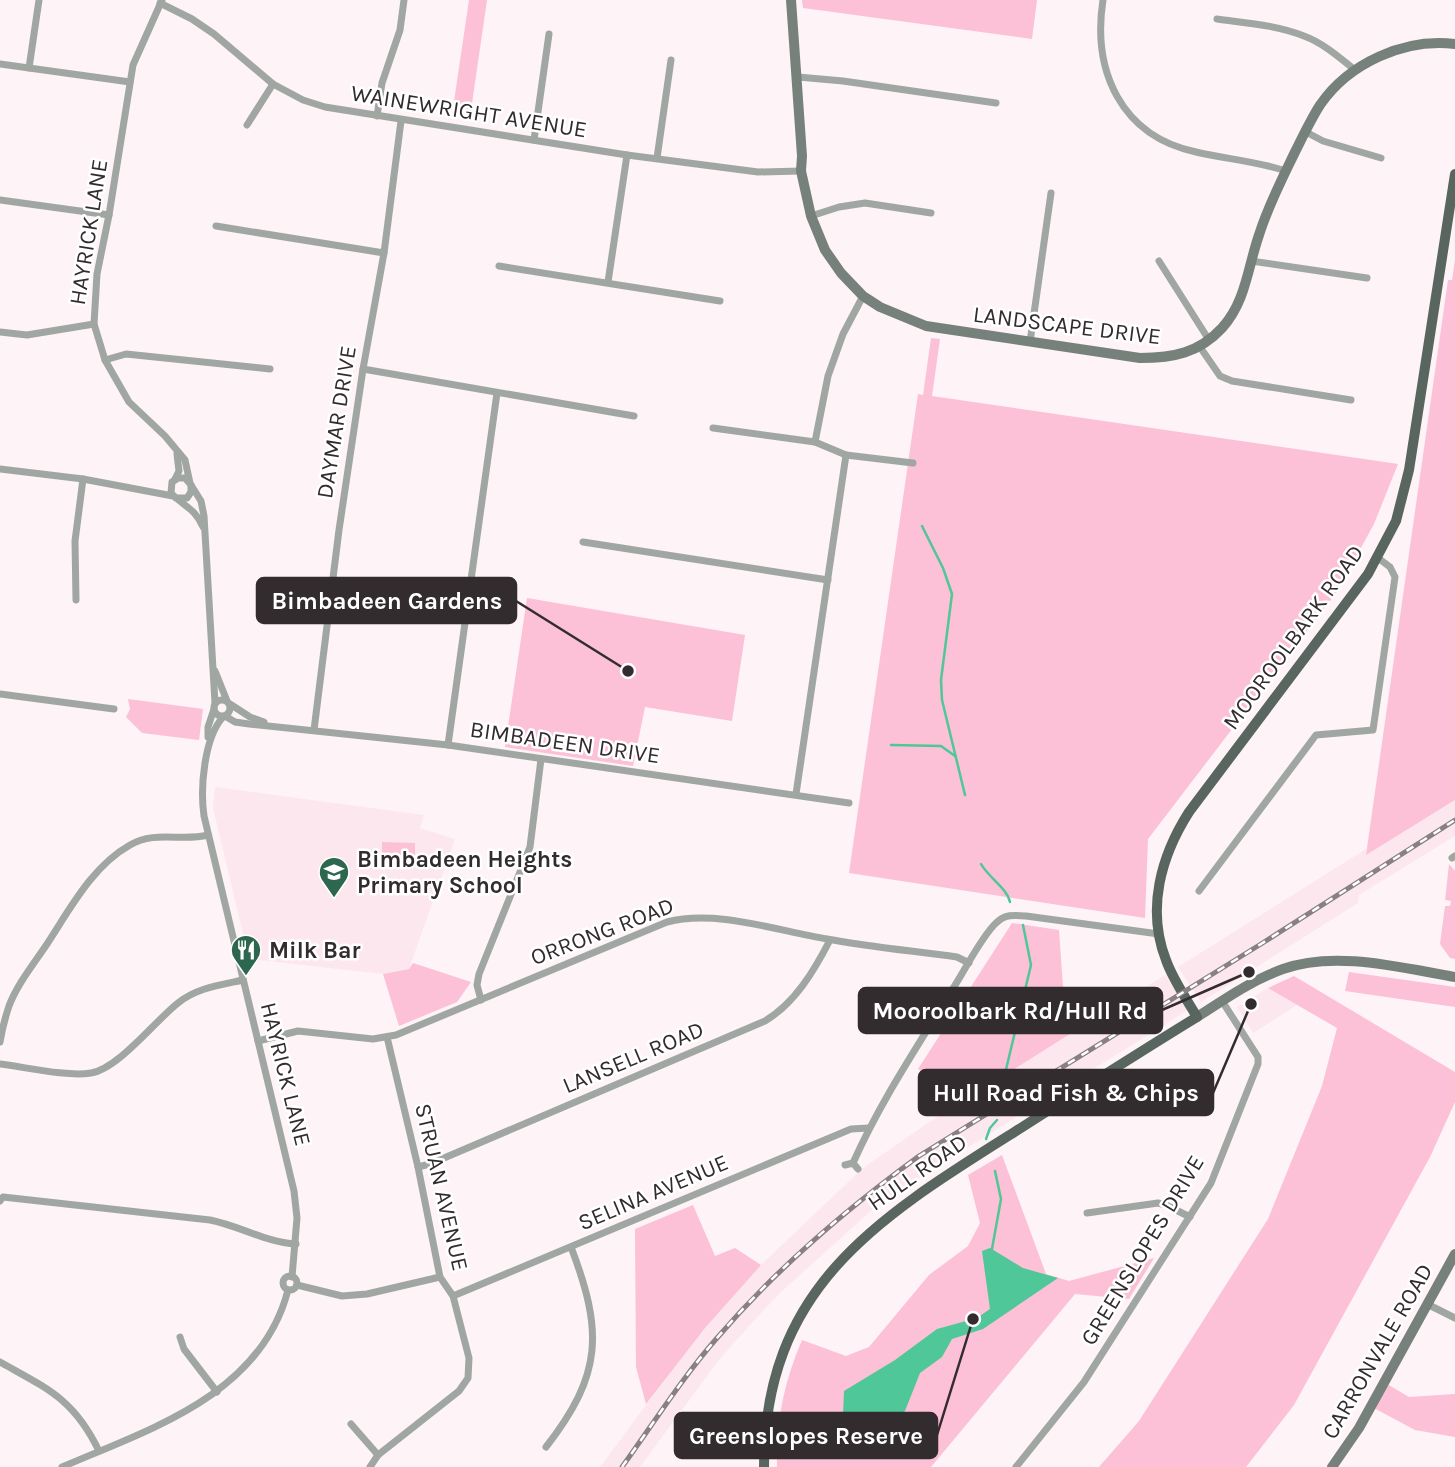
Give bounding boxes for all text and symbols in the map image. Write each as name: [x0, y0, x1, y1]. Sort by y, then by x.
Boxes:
street label: WAINEWRIGHT AVENUE: [349, 80, 589, 143]
street label: HAYRICK LANE: [64, 157, 113, 307]
street label: LANDSCAPE DRIVE: [972, 301, 1162, 350]
street label: DAYMAR DRIVE: [311, 344, 362, 500]
street label: MOOROOLBARK ROAD: [1217, 540, 1370, 735]
callout: Bimbadeen Gardens: [257, 578, 516, 623]
text: Bimbadeen Gardens: [272, 587, 502, 615]
street label: BIMBADEEN DRIVE: [468, 716, 662, 769]
place label: Bimbadeen Heights Primary School: [357, 846, 572, 899]
school or university icon: Bimbadeen Heights Primary School: [317, 855, 351, 899]
street label: ORRONG ROAD: [527, 892, 678, 971]
restaurant icon: Milk Bar: [229, 933, 263, 977]
place label: Milk Bar: [269, 937, 360, 964]
callout: Mooroolbark Rd/Hull Rd: [859, 988, 1162, 1033]
text: Mooroolbark Rd/Hull Rd: [873, 997, 1147, 1025]
street label: HAYRICK LANE: [255, 999, 316, 1149]
street label: LANSELL ROAD: [559, 1016, 708, 1099]
callout: Hull Road Fish & Chips: [919, 1070, 1213, 1115]
text: Hull Road Fish & Chips: [933, 1079, 1199, 1107]
street label: STRUAN AVENUE: [409, 1101, 474, 1273]
street label: HULL ROAD: [863, 1128, 972, 1216]
street label: SELINA AVENUE: [574, 1149, 732, 1236]
street label: GREENSLOPES DRIVE: [1075, 1150, 1210, 1350]
street label: CARRONVALE ROAD: [1316, 1259, 1439, 1444]
callout: Greenslopes Reserve: [675, 1413, 937, 1458]
text: Greenslopes Reserve: [689, 1422, 923, 1450]

